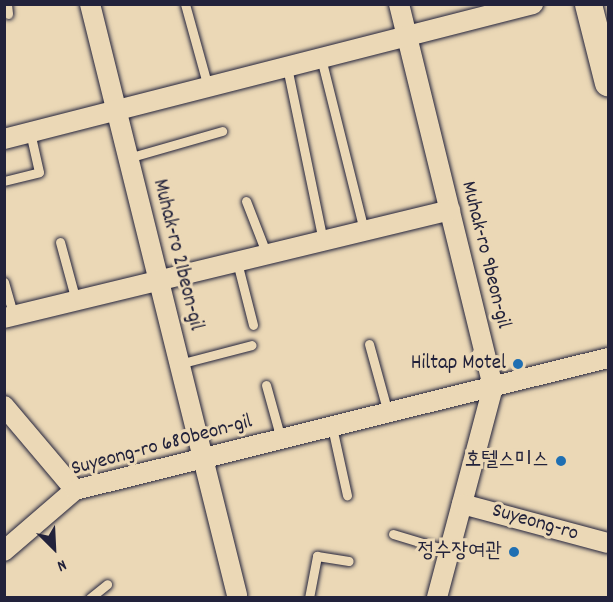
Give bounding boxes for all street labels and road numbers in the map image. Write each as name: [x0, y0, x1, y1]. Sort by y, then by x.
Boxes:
street label: Muhak-ro 21beon-gil: [146, 177, 208, 333]
street label: Muhak-ro 9beon-gil: [455, 179, 515, 331]
street label: Suyeong-ro 680beon-gil: [69, 410, 255, 482]
street label: Suyeong-ro: [489, 499, 581, 547]

